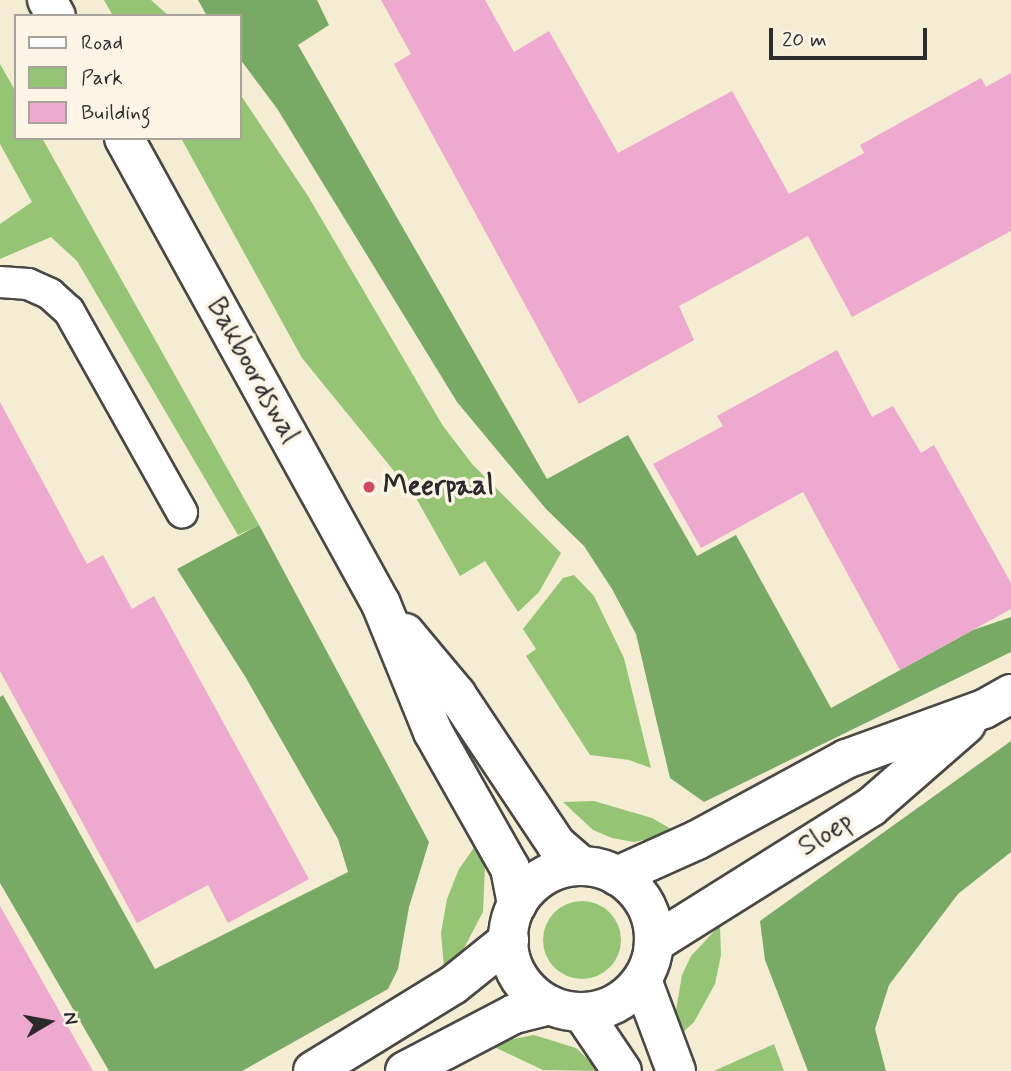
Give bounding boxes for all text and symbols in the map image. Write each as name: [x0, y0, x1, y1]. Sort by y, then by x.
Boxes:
legend: [14, 14, 242, 140]
scale bar: [773, 14, 930, 58]
text: 20 m: [782, 26, 827, 54]
text: Road: [81, 29, 123, 57]
text: Park: [81, 64, 123, 92]
text: Building: [81, 99, 151, 127]
street label: Bakboordswal: [198, 292, 306, 450]
place label: Meerpaal: [383, 470, 494, 504]
marker: Meerpaal: [361, 479, 377, 495]
street label: Sloep: [793, 805, 859, 865]
north arrow: [14, 987, 84, 1057]
text: N: [57, 1010, 84, 1027]

